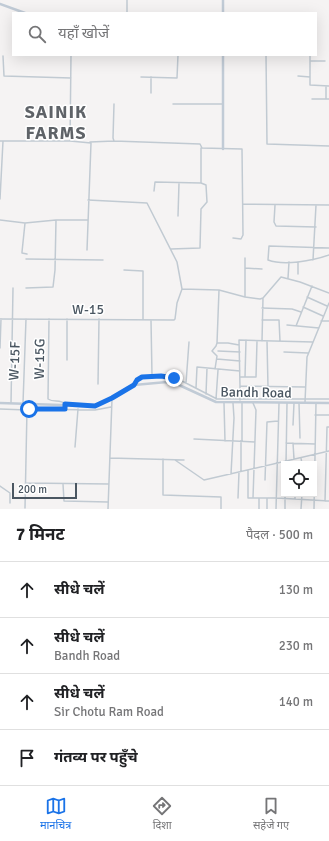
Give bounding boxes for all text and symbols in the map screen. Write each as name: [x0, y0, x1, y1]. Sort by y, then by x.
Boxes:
search box: [12, 12, 317, 56]
icon: search: [26, 23, 48, 45]
text: यहाँ खोजें: [58, 24, 109, 42]
district label: SAINIK FARMS: [25, 101, 87, 144]
street label: W-15: [72, 301, 104, 318]
street label: W-15G: [31, 338, 48, 380]
street label: W-15F: [5, 341, 24, 381]
route end: [165, 369, 183, 387]
street label: Bandh Road: [220, 383, 292, 402]
route start: [20, 400, 38, 418]
map controls: [281, 461, 317, 497]
button: locate: [281, 461, 317, 497]
scale bar: [12, 481, 77, 500]
text: 200 m: [18, 483, 47, 496]
text: 7 मिनट: [16, 524, 65, 545]
text: पैदल · 500 m: [246, 527, 313, 543]
icon: ahead: [16, 579, 38, 601]
text: सीधे चलें: [54, 580, 105, 598]
text: 130 m: [279, 582, 313, 598]
text: सीधे चलें: [54, 628, 105, 646]
icon: ahead: [16, 635, 38, 657]
text: 230 m: [279, 638, 313, 654]
text: Bandh Road: [54, 648, 120, 664]
text: सीधे चलें: [54, 684, 105, 702]
icon: ahead: [16, 691, 38, 713]
text: 140 m: [279, 694, 313, 710]
text: Sir Chotu Ram Road: [54, 704, 164, 720]
icon: arrive: [16, 747, 38, 769]
text: गंतव्य पर पहुँचे: [54, 748, 138, 766]
tab: मानचित्र: [40, 795, 71, 833]
tab: दिशा: [151, 795, 173, 833]
tab: सहेजे गए: [253, 795, 289, 833]

